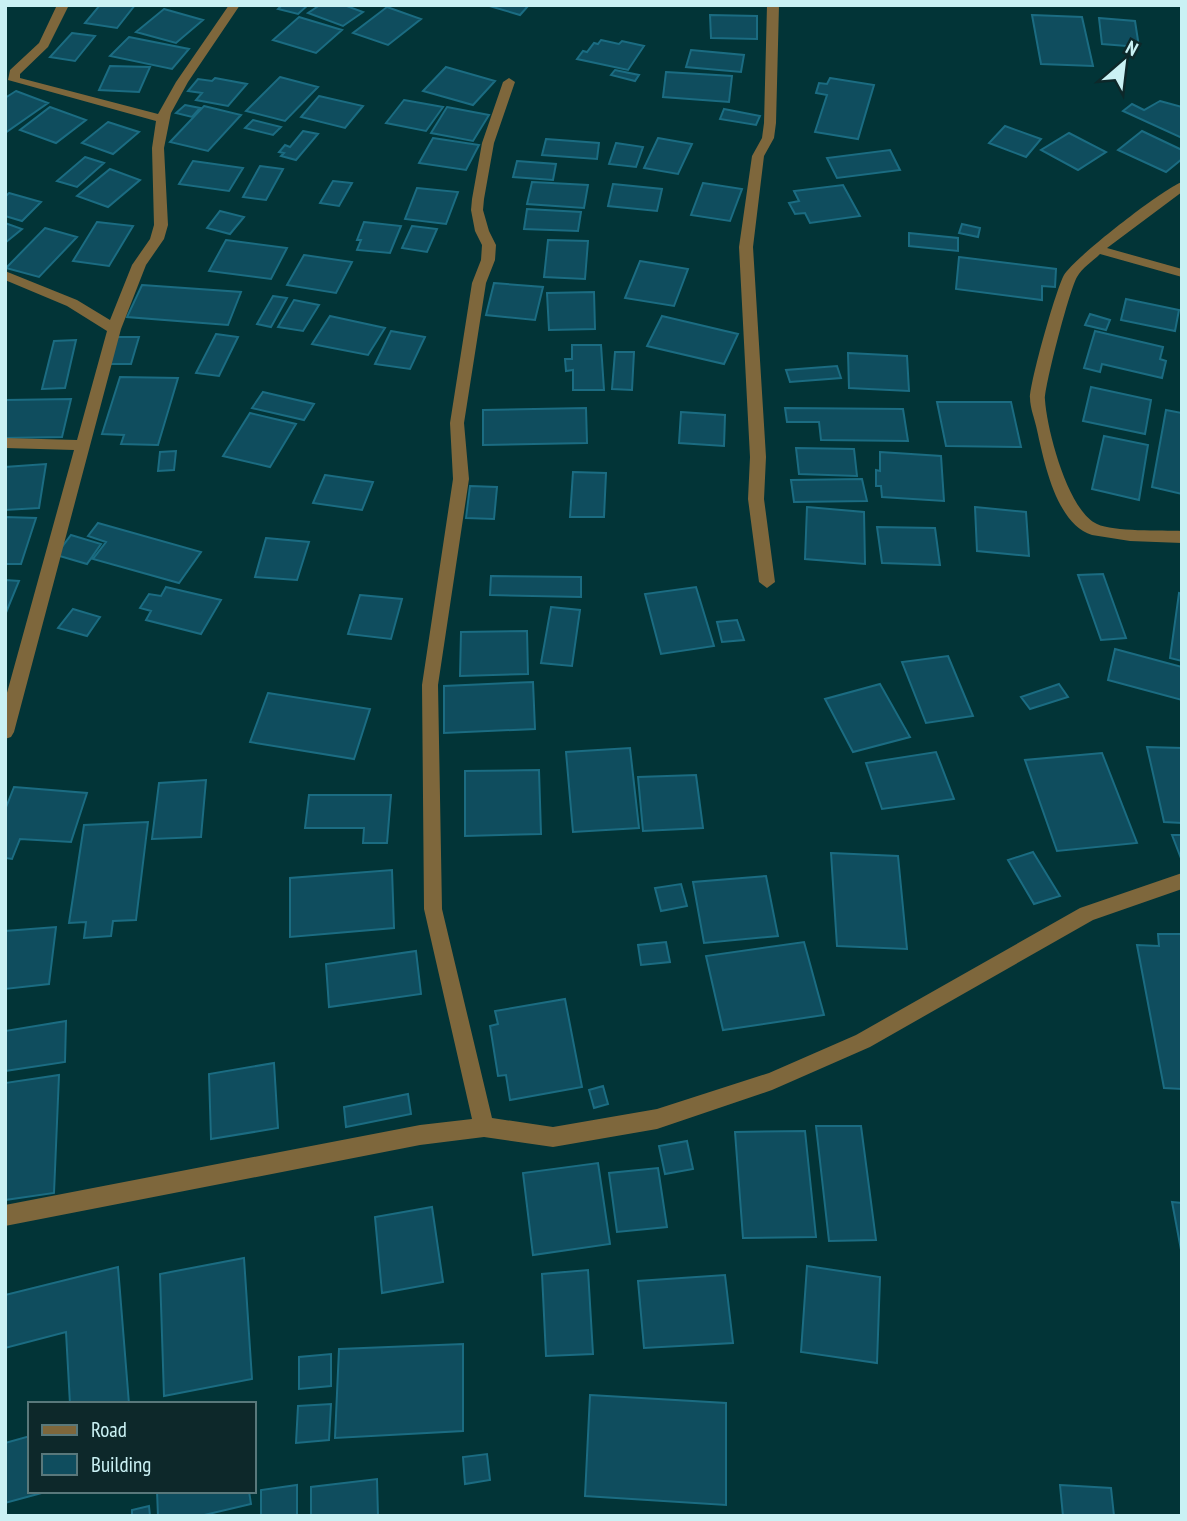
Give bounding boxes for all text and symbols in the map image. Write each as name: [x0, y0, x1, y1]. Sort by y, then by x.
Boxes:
north arrow: [1089, 28, 1159, 98]
text: N: [1122, 35, 1142, 61]
legend: [28, 1402, 256, 1493]
text: Road: [91, 1416, 127, 1443]
text: Building: [91, 1451, 151, 1478]

